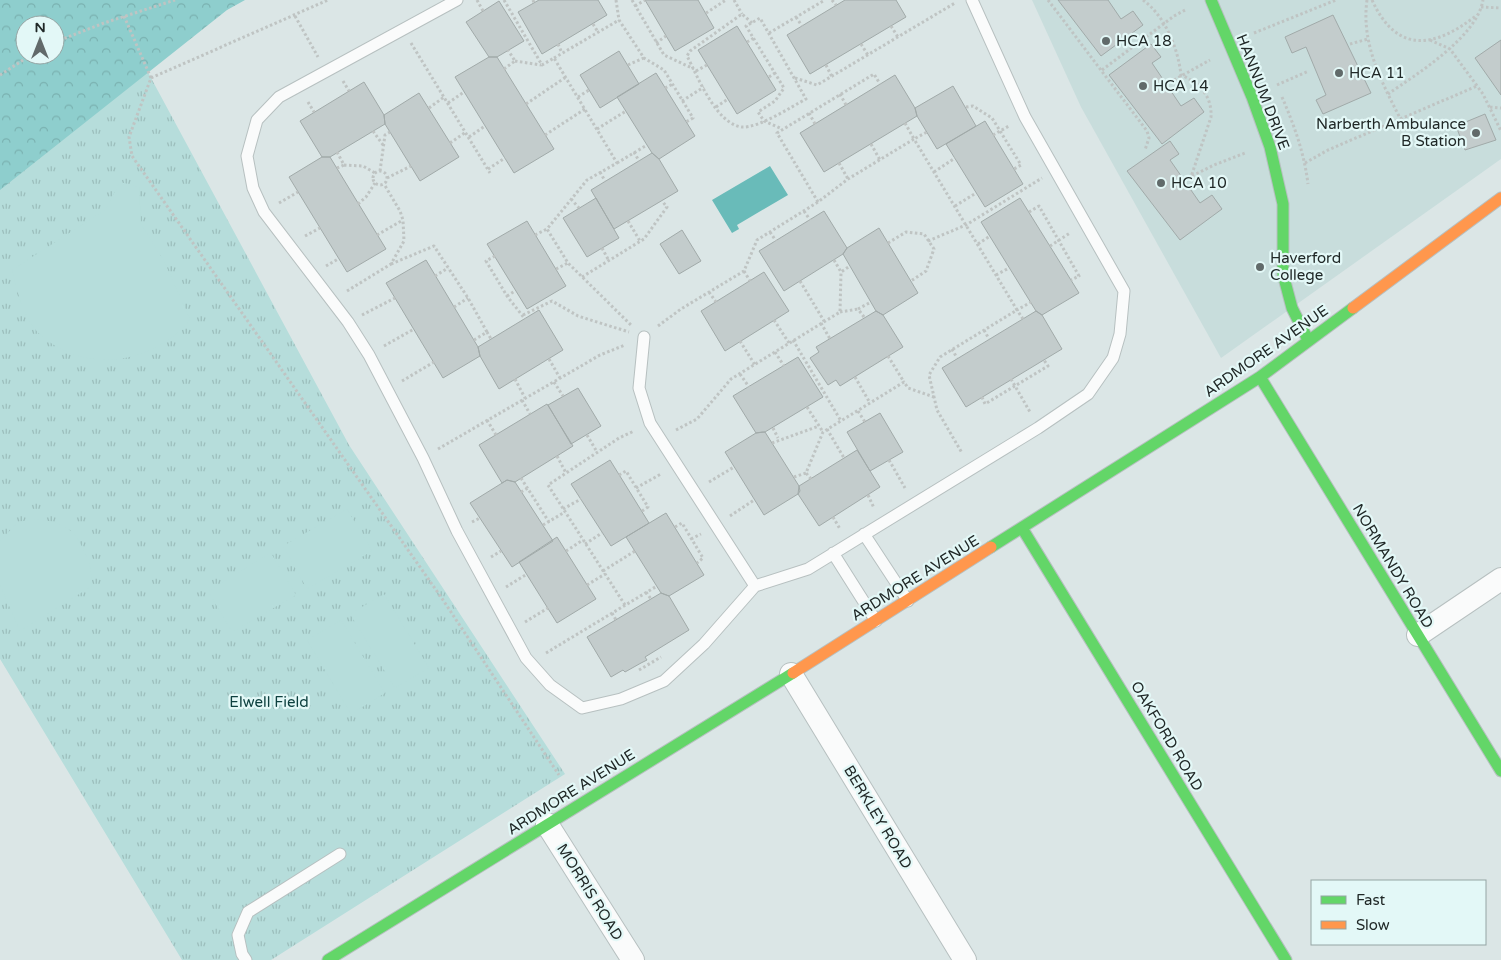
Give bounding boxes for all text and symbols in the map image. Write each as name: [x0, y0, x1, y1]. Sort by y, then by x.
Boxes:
north arrow: [15, 15, 65, 65]
text: N: [34, 19, 46, 36]
place label: HCA 18: [1116, 32, 1172, 50]
street label: HANNUM DRIVE: [1233, 32, 1293, 152]
marker: HCA 18: [1100, 35, 1112, 47]
place label: HCA 11: [1349, 64, 1405, 82]
marker: HCA 11: [1333, 67, 1345, 79]
place label: HCA 14: [1153, 77, 1209, 95]
marker: HCA 14: [1137, 80, 1149, 92]
place label: Narberth Ambulance B Station: [1316, 115, 1466, 150]
marker: Narberth Ambulance B Station: [1470, 127, 1482, 139]
place label: HCA 10: [1171, 174, 1227, 192]
marker: HCA 10: [1155, 177, 1167, 189]
place label: Haverford College: [1270, 249, 1341, 284]
marker: Haverford College: [1254, 261, 1266, 273]
street label: ARDMORE AVENUE: [1200, 301, 1332, 401]
street label: NORMANDY ROAD: [1349, 501, 1437, 631]
street label: ARDMORE AVENUE: [848, 531, 982, 625]
street label: OAKFORD ROAD: [1127, 678, 1207, 794]
park label: Elwell Field: [229, 693, 309, 711]
street label: ARDMORE AVENUE: [504, 745, 638, 839]
street label: BERKLEY ROAD: [840, 762, 916, 872]
street label: MORRIS ROAD: [553, 840, 627, 944]
legend: [1311, 880, 1486, 945]
text: Fast: [1356, 891, 1386, 909]
text: Slow: [1356, 916, 1390, 934]

